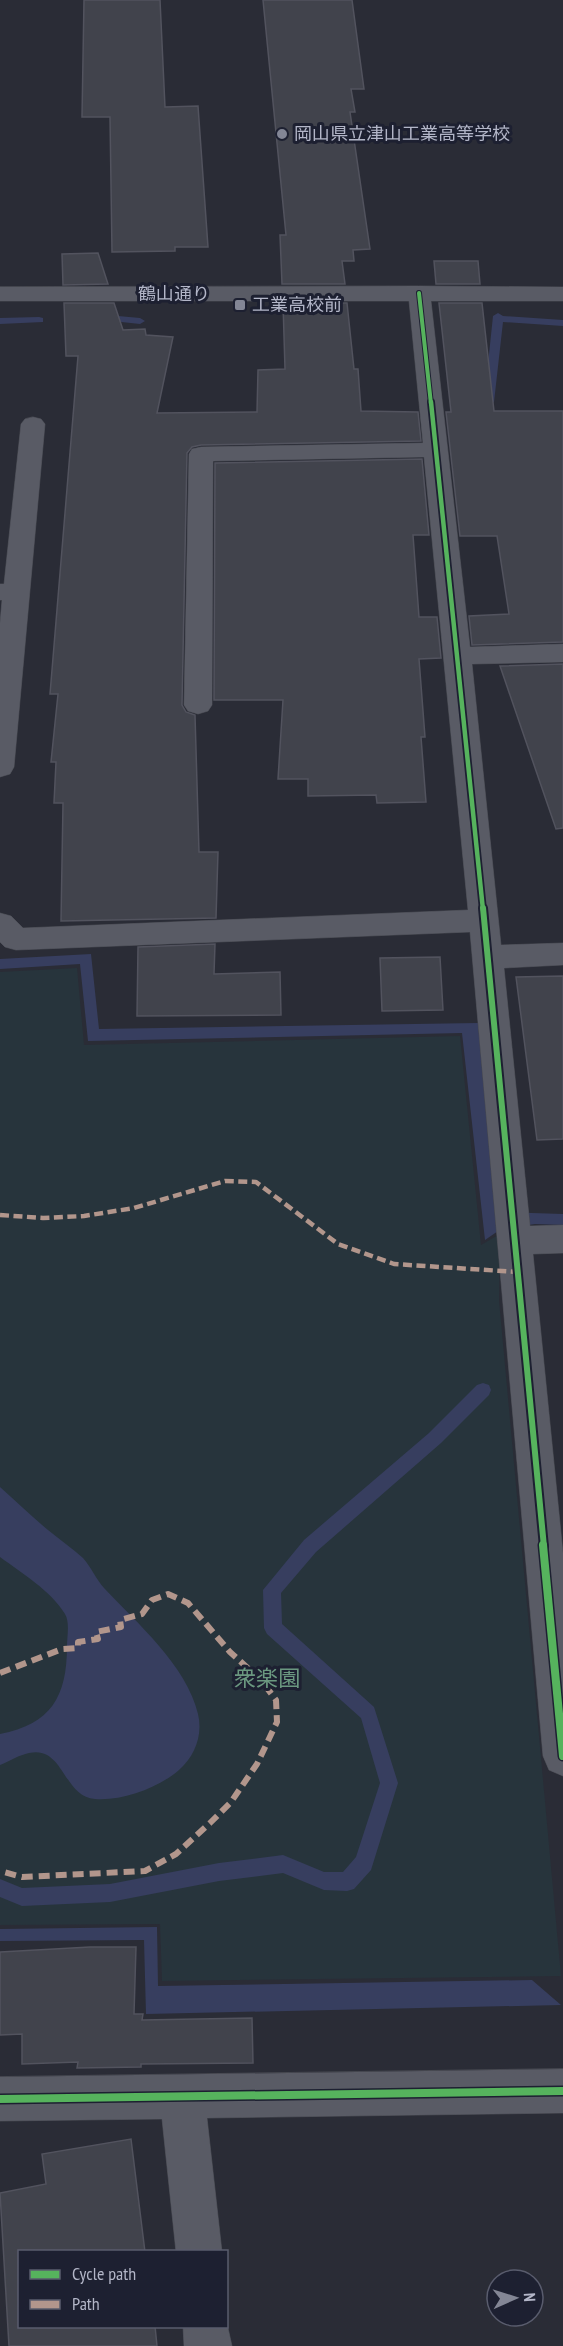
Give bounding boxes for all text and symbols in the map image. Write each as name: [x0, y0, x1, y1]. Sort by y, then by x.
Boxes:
place label: 岡山県立津山工業高等学校: [294, 122, 510, 145]
marker: 岡山県立津山工業高等学校: [275, 127, 289, 141]
street label: 鶴山通り: [138, 282, 210, 305]
place label: 工業高校前: [252, 293, 342, 316]
marker: 工業高校前: [233, 298, 247, 312]
park label: 衆楽園: [234, 1664, 300, 1692]
legend: [18, 2250, 228, 2328]
text: Cycle path: [72, 2262, 136, 2285]
north arrow: [485, 2268, 545, 2328]
text: Path: [72, 2292, 100, 2315]
text: N: [520, 2292, 540, 2302]

